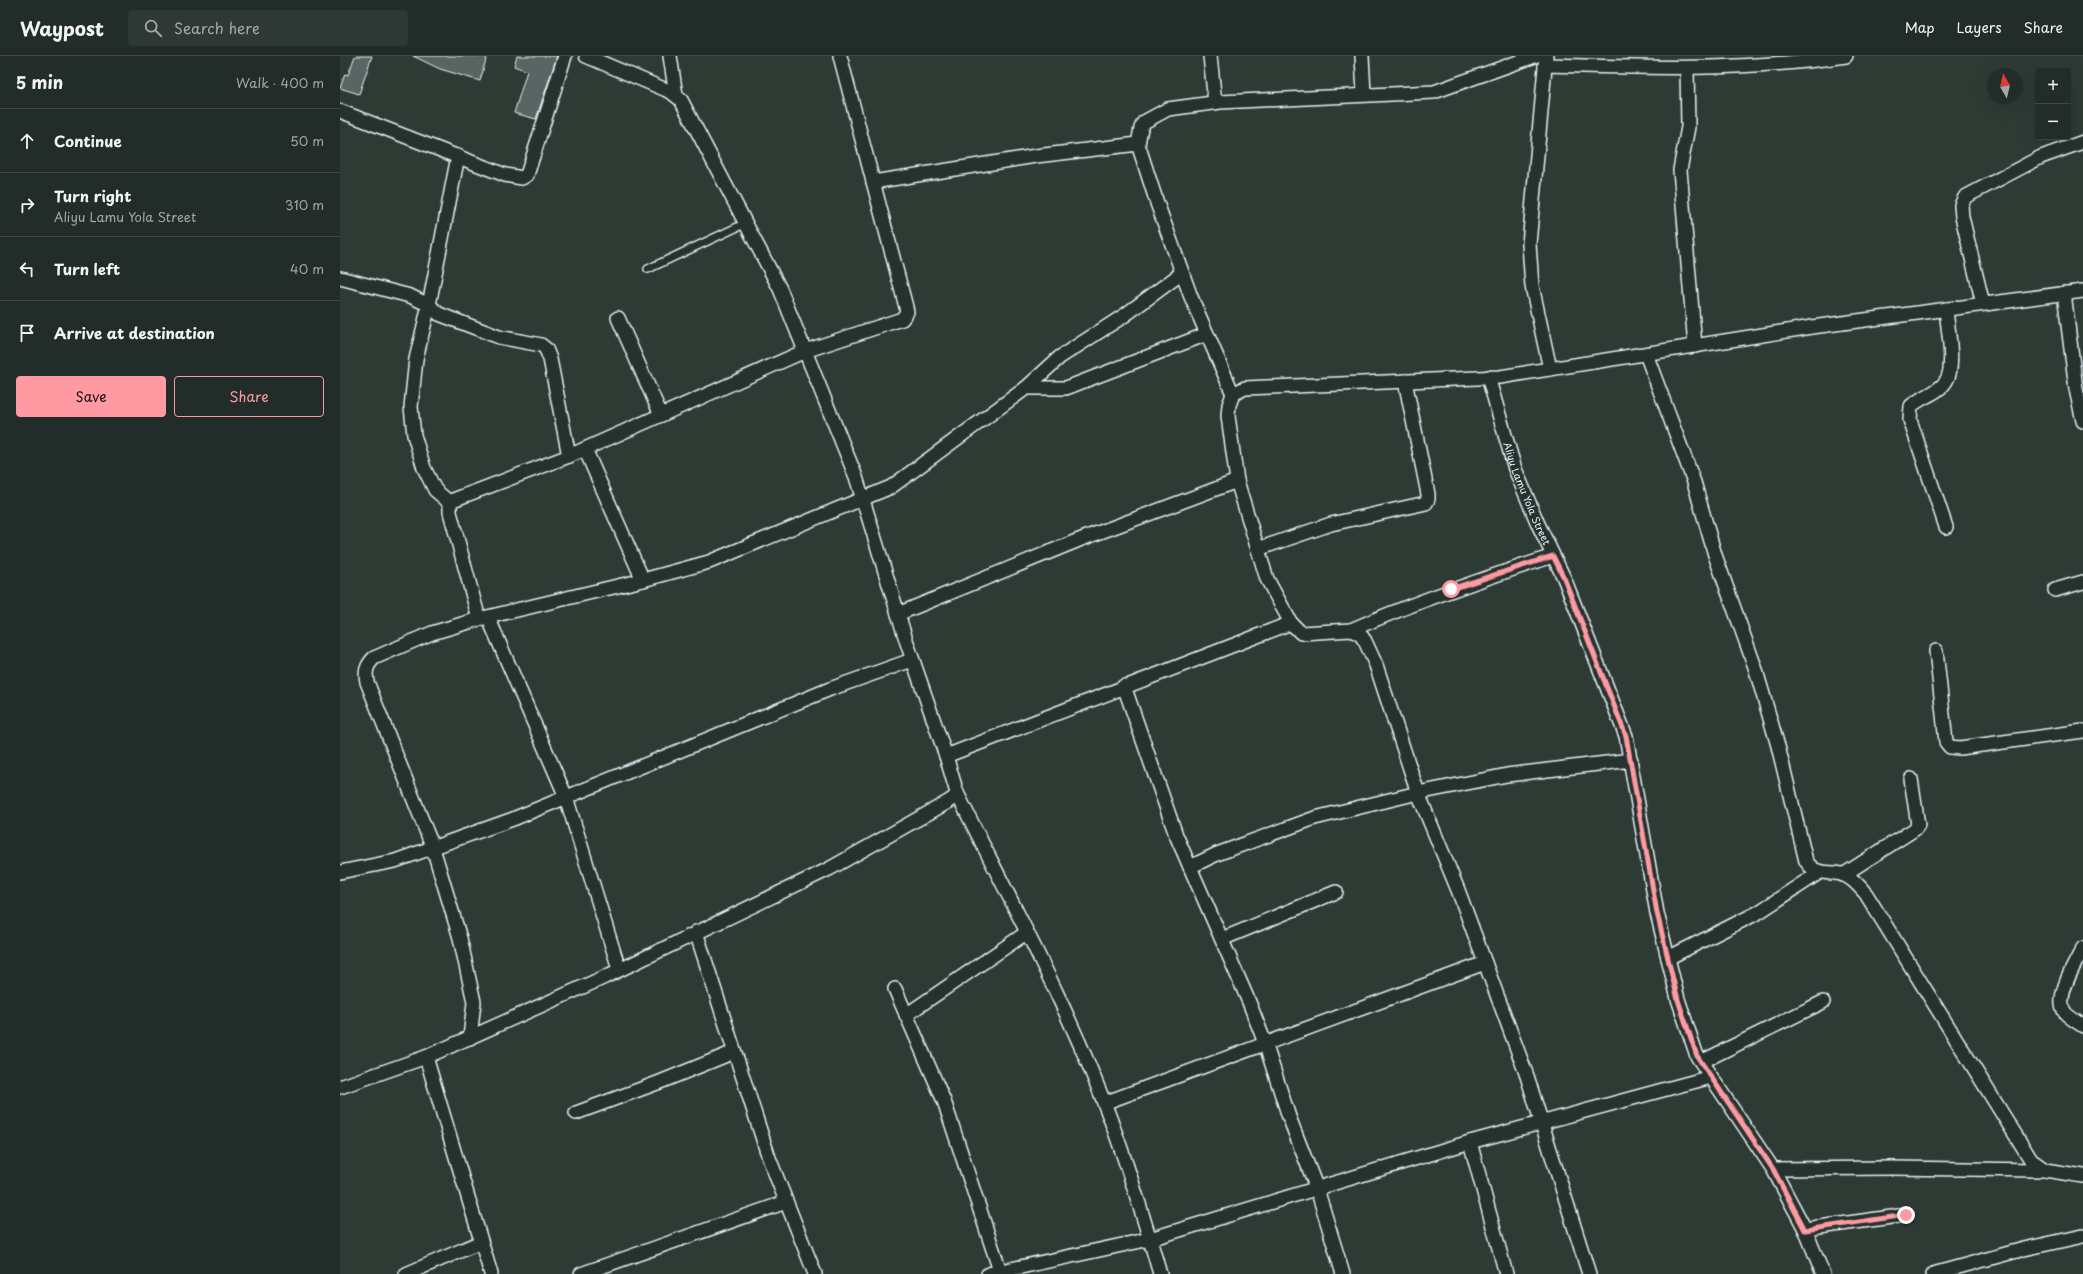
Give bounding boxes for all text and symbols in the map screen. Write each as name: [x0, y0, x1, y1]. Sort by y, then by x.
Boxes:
search box: [128, 10, 408, 46]
text: Waypost: [20, 14, 104, 42]
text: Search here: [174, 16, 260, 39]
icon: search: [142, 17, 164, 39]
text: Map: [1905, 17, 1935, 38]
text: Layers: [1957, 17, 2002, 38]
text: Share: [2024, 17, 2063, 38]
north arrow: [1987, 68, 2023, 104]
map controls: [2035, 68, 2071, 140]
button: +: [2035, 68, 2071, 104]
text: 5 min: [16, 69, 63, 95]
text: Walk · 400 m: [236, 73, 324, 92]
button: −: [2035, 104, 2071, 140]
text: Continue: [54, 129, 122, 152]
icon: ahead: [16, 130, 38, 152]
text: 50 m: [290, 131, 324, 150]
text: Turn right: [54, 184, 131, 207]
icon: right: [16, 194, 38, 216]
text: 310 m: [285, 195, 324, 214]
text: Aliyu Lamu Yola Street: [54, 207, 196, 226]
text: Turn left: [54, 257, 120, 280]
icon: left: [16, 258, 38, 280]
text: 40 m: [290, 259, 324, 278]
text: Arrive at destination: [54, 321, 215, 344]
icon: arrive: [16, 322, 38, 344]
button: Save: [16, 376, 166, 417]
button: Share: [174, 376, 324, 417]
street label: Aliyu Lamu Yola Street: [1500, 440, 1555, 547]
route start: [1442, 580, 1460, 598]
route end: [1897, 1206, 1915, 1224]

